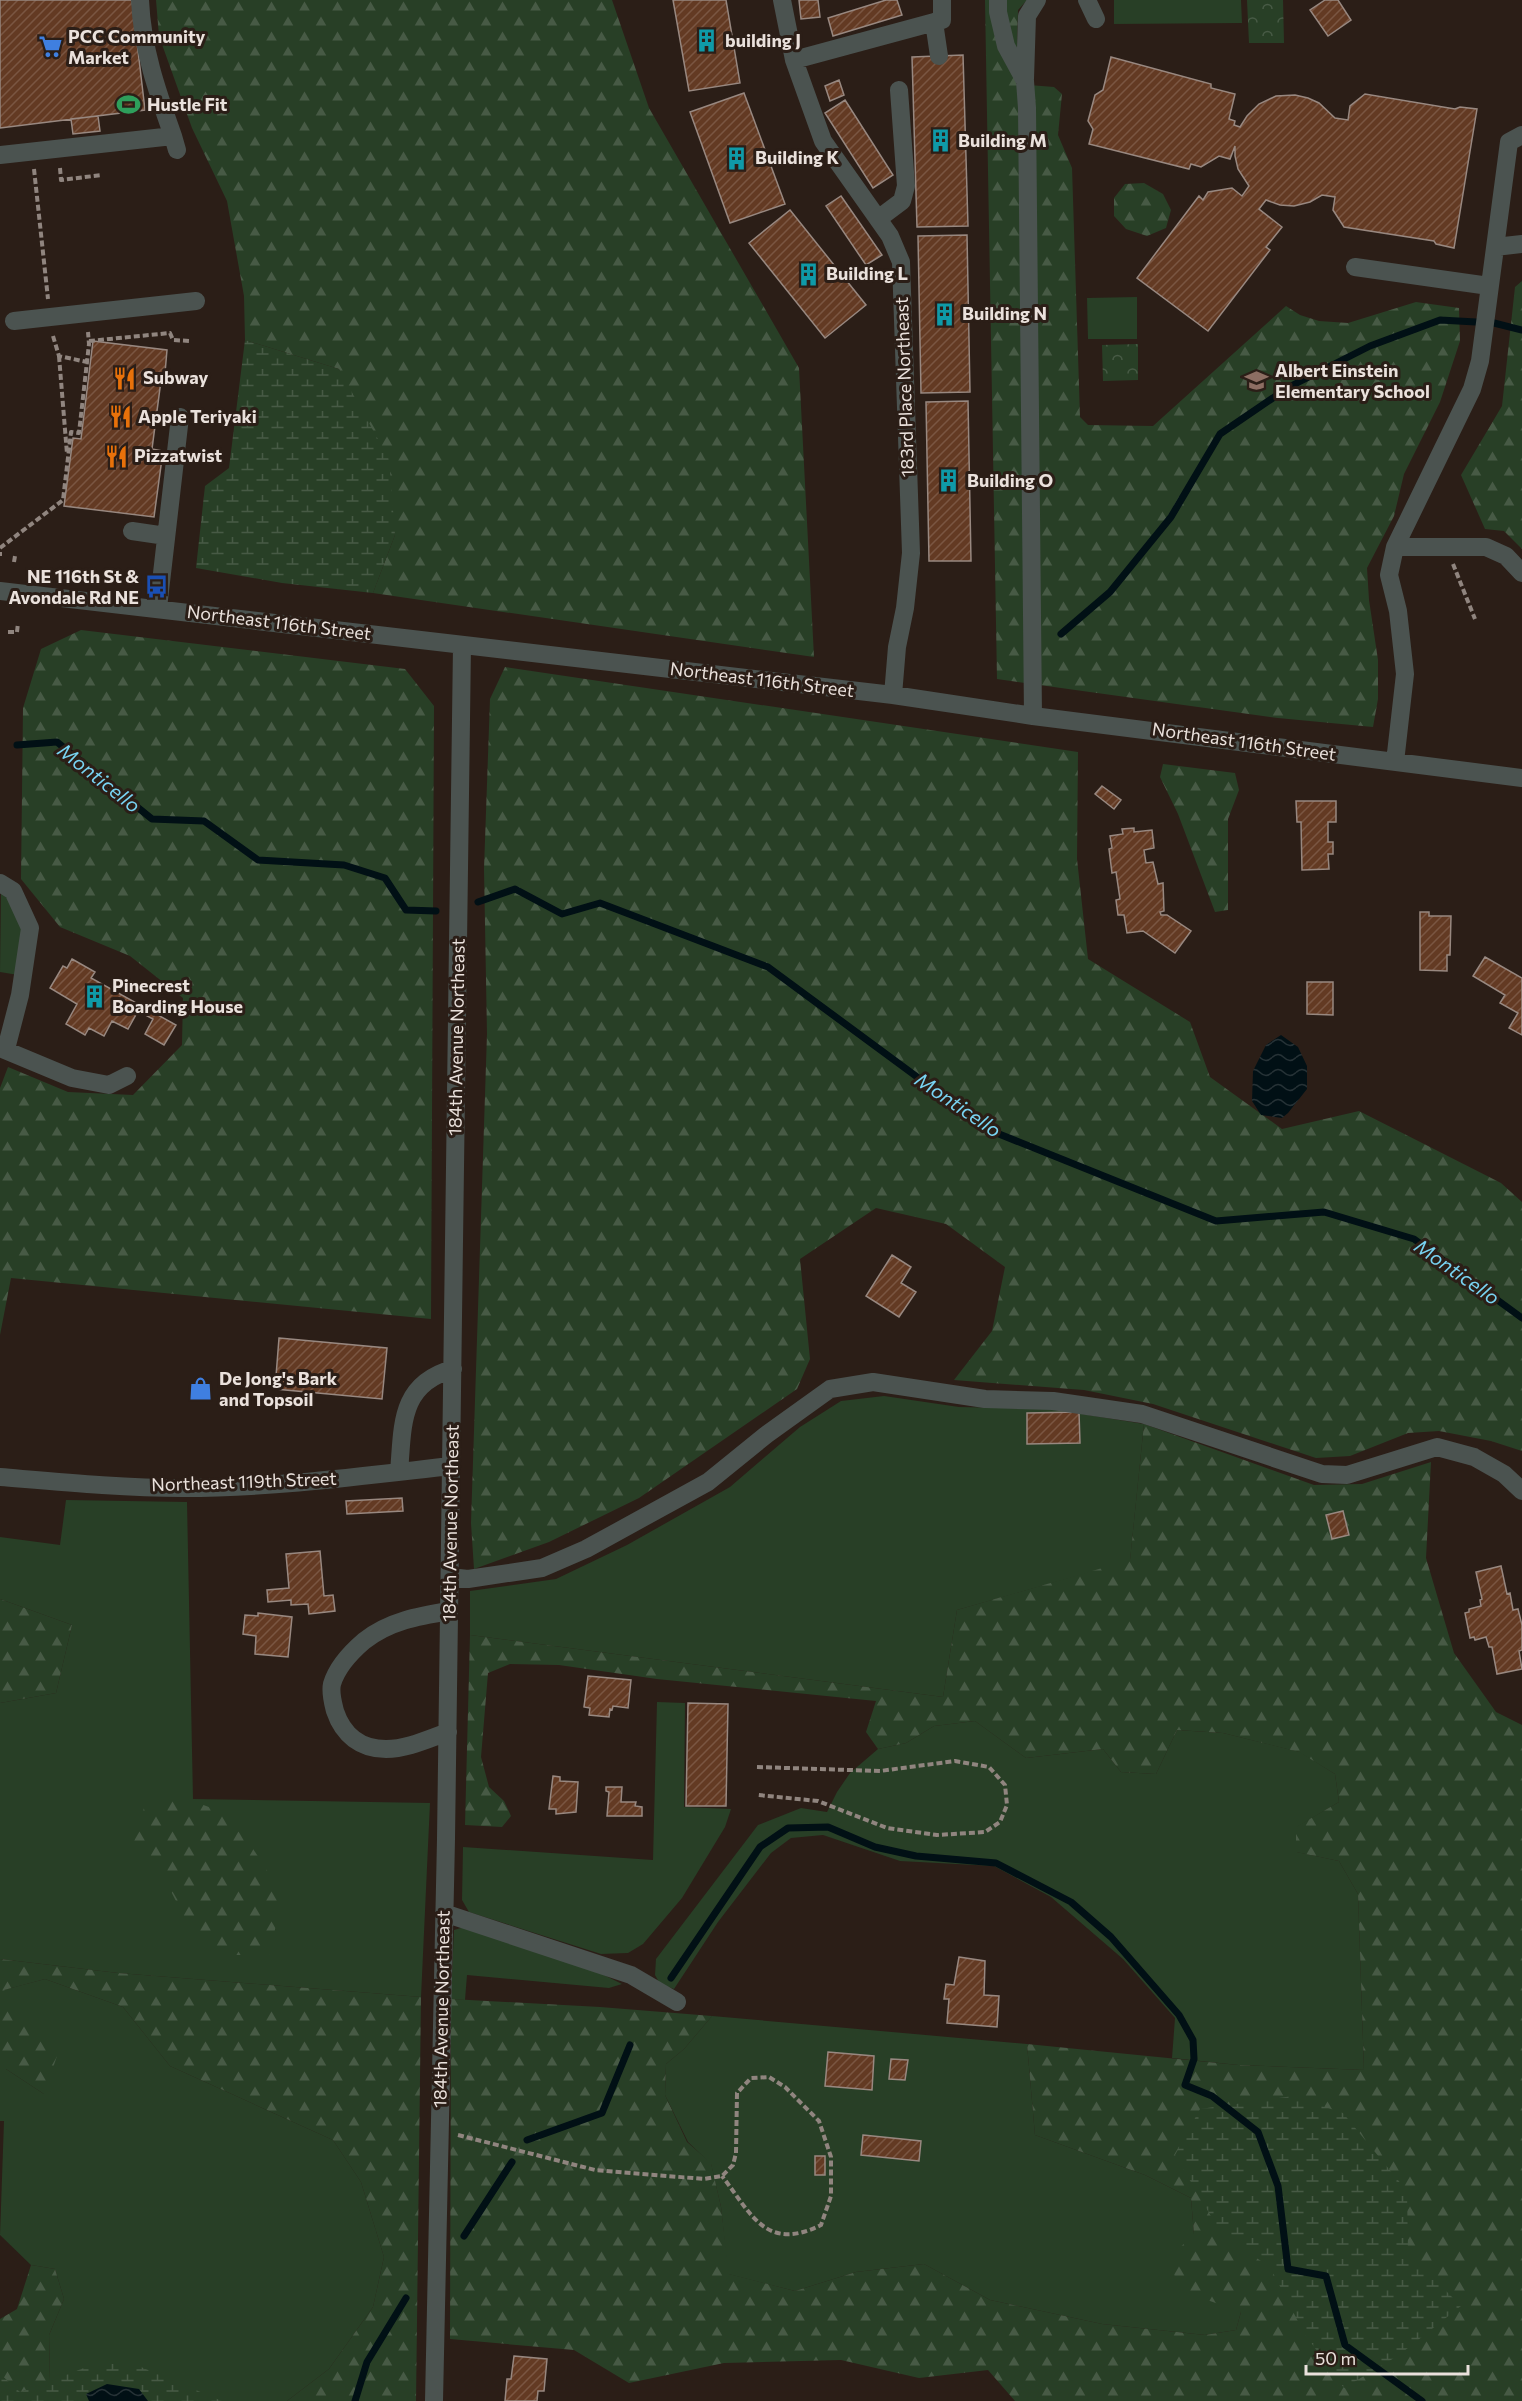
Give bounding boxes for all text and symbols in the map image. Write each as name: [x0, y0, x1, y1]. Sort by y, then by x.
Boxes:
place label: PCC Community Market: [68, 25, 205, 68]
building icon: building J: [694, 28, 720, 54]
place label: building J: [725, 29, 801, 51]
supermarket icon: PCC Community Market: [37, 34, 63, 60]
sports icon: Hustle Fit: [116, 92, 142, 118]
place label: Hustle Fit: [147, 93, 228, 115]
building icon: Building M: [927, 128, 953, 154]
place label: Building M: [958, 129, 1047, 151]
building icon: Building K: [724, 145, 750, 171]
place label: Building K: [755, 146, 839, 168]
building icon: Building L: [795, 261, 821, 287]
place label: Building L: [826, 262, 908, 284]
street label: 183rd Place Northeast: [890, 297, 918, 478]
building icon: Building N: [931, 301, 957, 327]
place label: Building N: [962, 302, 1047, 324]
place label: Albert Einstein Elementary School: [1275, 359, 1430, 402]
restaurant icon: Subway: [112, 365, 138, 391]
place label: Subway: [143, 366, 208, 388]
school or university icon: Albert Einstein Elementary School: [1244, 368, 1270, 394]
restaurant icon: Apple Teriyaki: [107, 404, 133, 430]
place label: Apple Teriyaki: [138, 405, 257, 427]
restaurant icon: Pizzatwist: [103, 443, 129, 469]
place label: Pizzatwist: [134, 444, 223, 466]
building icon: Building O: [936, 468, 962, 494]
place label: Building O: [967, 469, 1053, 491]
place label: NE 116th St & Avondale Rd NE: [9, 565, 139, 608]
bus stop icon: NE 116th St & Avondale Rd NE: [144, 574, 170, 600]
street label: Northeast 116th Street: [186, 600, 372, 644]
street label: Northeast 116th Street: [669, 657, 855, 701]
street label: Northeast 116th Street: [1151, 717, 1337, 765]
water label: Monticello: [53, 737, 146, 817]
street label: 184th Avenue Northeast: [443, 938, 469, 1136]
place label: Pinecrest Boarding House: [112, 974, 243, 1017]
building icon: Pinecrest Boarding House: [81, 983, 107, 1009]
water label: Monticello: [911, 1067, 1006, 1142]
water label: Monticello: [1410, 1233, 1505, 1309]
place label: De Jong's Bark and Topsoil: [219, 1367, 338, 1410]
shop icon: De Jong's Bark and Topsoil: [188, 1376, 214, 1402]
street label: 184th Avenue Northeast: [437, 1424, 463, 1622]
street label: Northeast 119th Street: [151, 1467, 337, 1495]
street label: 184th Avenue Northeast: [428, 1910, 454, 2108]
scale bar: [1306, 2338, 1468, 2376]
text: 50 m: [1315, 2347, 1356, 2369]

